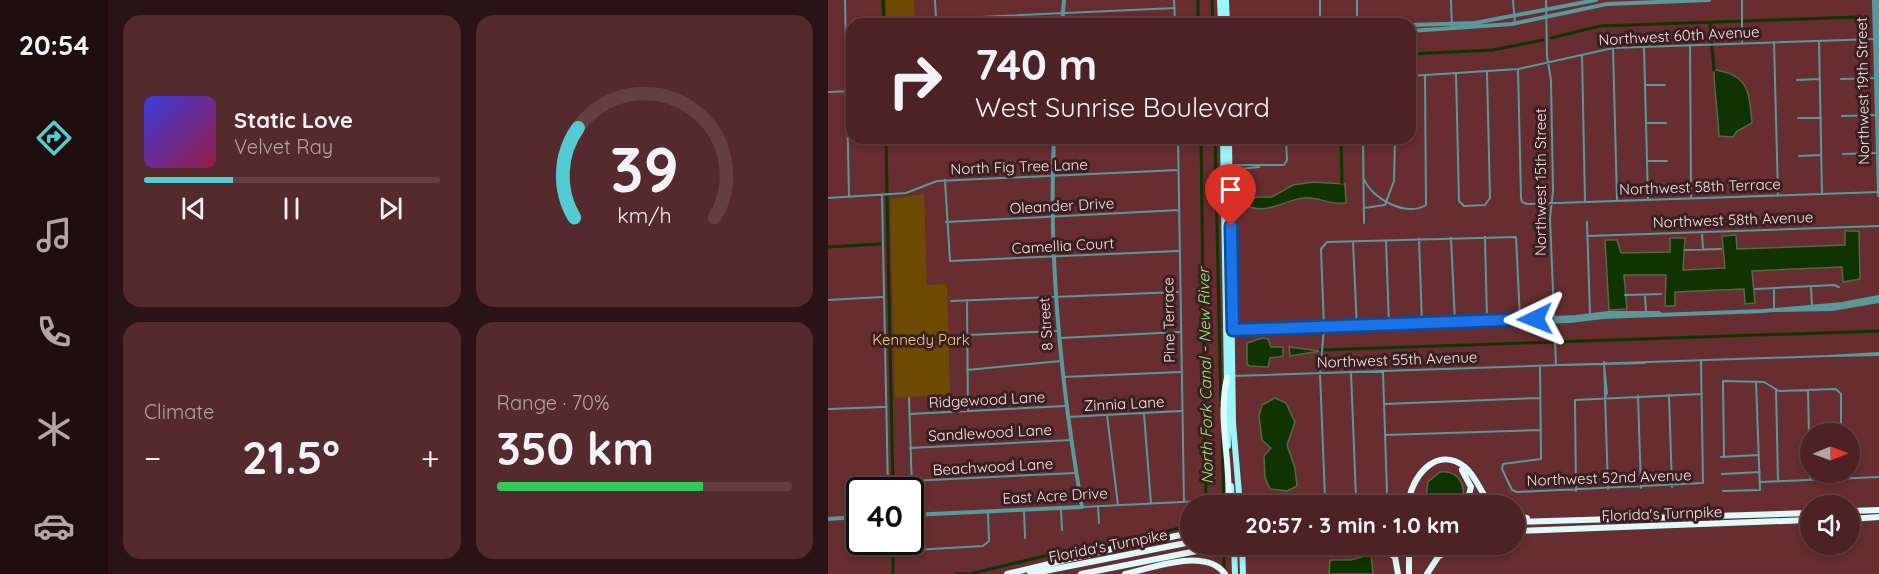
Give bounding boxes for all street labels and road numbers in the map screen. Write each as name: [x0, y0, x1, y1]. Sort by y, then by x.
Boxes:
street label: Northwest 19th Street: [1852, 17, 1873, 165]
street label: Northwest 60th Avenue: [1598, 22, 1760, 49]
street label: Northwest 15th Street: [1531, 108, 1550, 256]
street label: North Fig Tree Lane: [950, 155, 1088, 178]
street label: Northwest 58th Terrace: [1619, 174, 1781, 199]
street label: Oleander Drive: [1009, 193, 1115, 218]
street label: Northwest 58th Avenue: [1652, 207, 1814, 232]
street label: Camellia Court: [1011, 233, 1115, 258]
street label: Pine Terrace: [1158, 277, 1179, 363]
street label: 8 Street: [1034, 297, 1057, 351]
street label: Northwest 55th Avenue: [1316, 347, 1478, 372]
street label: Ridgewood Lane: [928, 387, 1046, 412]
street label: Zinnia Lane: [1083, 392, 1165, 415]
street label: Sandlewood Lane: [928, 420, 1052, 445]
street label: Beachwood Lane: [932, 454, 1054, 479]
street label: Northwest 52nd Avenue: [1526, 465, 1692, 490]
street label: East Acre Drive: [1002, 483, 1108, 508]
street label: Florida's Turnpike: [1601, 502, 1723, 525]
street label: Florida's Turnpike: [1047, 525, 1169, 566]

